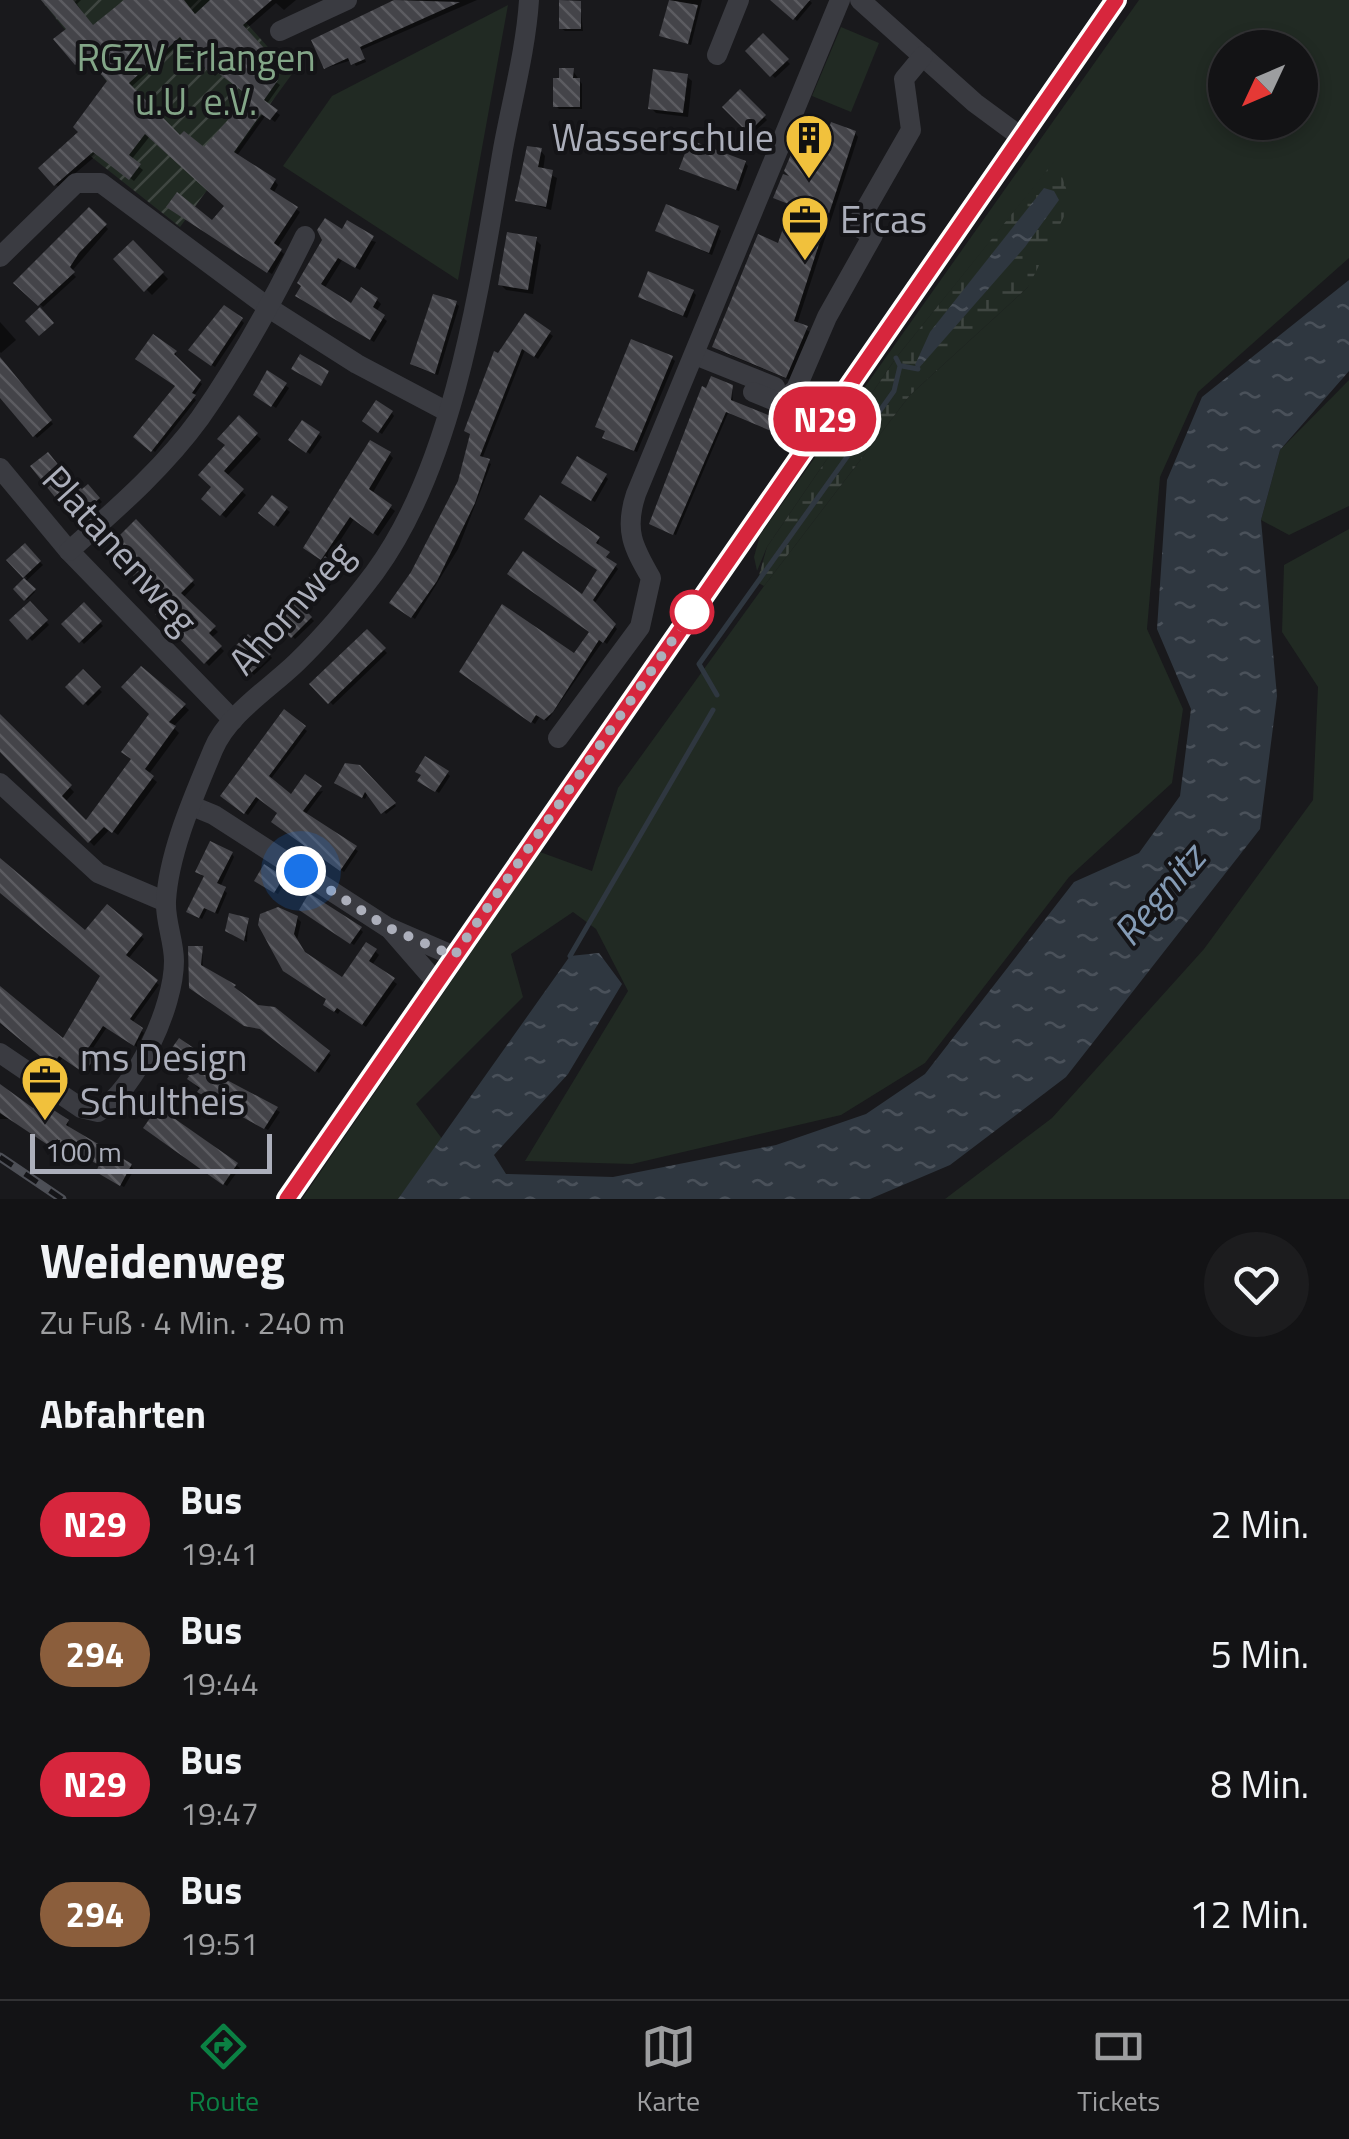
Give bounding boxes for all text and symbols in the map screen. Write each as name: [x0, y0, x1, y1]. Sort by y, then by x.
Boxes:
park label: RGZV Erlangen u.U. e.V.: [76, 28, 316, 130]
north arrow: [1208, 30, 1318, 140]
map controls: [1208, 30, 1318, 140]
place label: Wasserschule: [551, 108, 774, 166]
building icon: Wasserschule: [783, 112, 835, 180]
place label: Ercas: [840, 190, 927, 248]
office icon: Ercas: [779, 194, 831, 262]
line badge: N29: [768, 386, 882, 452]
text: N29: [793, 392, 857, 446]
street label: Platanenweg: [29, 452, 213, 647]
street label: Ahornweg: [214, 527, 367, 688]
unlabelled marker: [671, 591, 713, 633]
water label: Regnitz: [1098, 828, 1222, 959]
your location: [276, 846, 326, 896]
place label: ms Design Schultheis: [80, 1028, 247, 1130]
office icon: ms Design Schultheis: [19, 1054, 71, 1122]
scale bar: [30, 1129, 272, 1174]
text: 100 m: [45, 1130, 122, 1173]
text: Weidenweg: [40, 1224, 285, 1297]
button: heart: [1204, 1232, 1309, 1337]
text: Zu Fuß · 4 Min. · 240 m: [40, 1298, 345, 1346]
text: Abfahrten: [40, 1385, 206, 1443]
text: Bus: [180, 1471, 242, 1529]
text: 2 Min.: [1211, 1495, 1309, 1553]
text: N29: [63, 1497, 127, 1551]
text: 19:41: [180, 1529, 259, 1577]
text: Bus: [180, 1601, 242, 1659]
text: 5 Min.: [1211, 1625, 1309, 1683]
text: 294: [66, 1627, 124, 1681]
text: 19:44: [180, 1659, 259, 1707]
text: Bus: [180, 1731, 242, 1789]
text: 8 Min.: [1211, 1755, 1309, 1813]
text: N29: [63, 1757, 127, 1811]
text: 19:47: [180, 1789, 259, 1837]
text: Bus: [180, 1861, 242, 1919]
text: 12 Min.: [1189, 1885, 1309, 1943]
text: 294: [66, 1887, 124, 1941]
text: 19:51: [180, 1919, 259, 1967]
tab: Route: [189, 2019, 259, 2122]
tab: Karte: [636, 2019, 700, 2122]
tab: Tickets: [1077, 2019, 1160, 2122]

